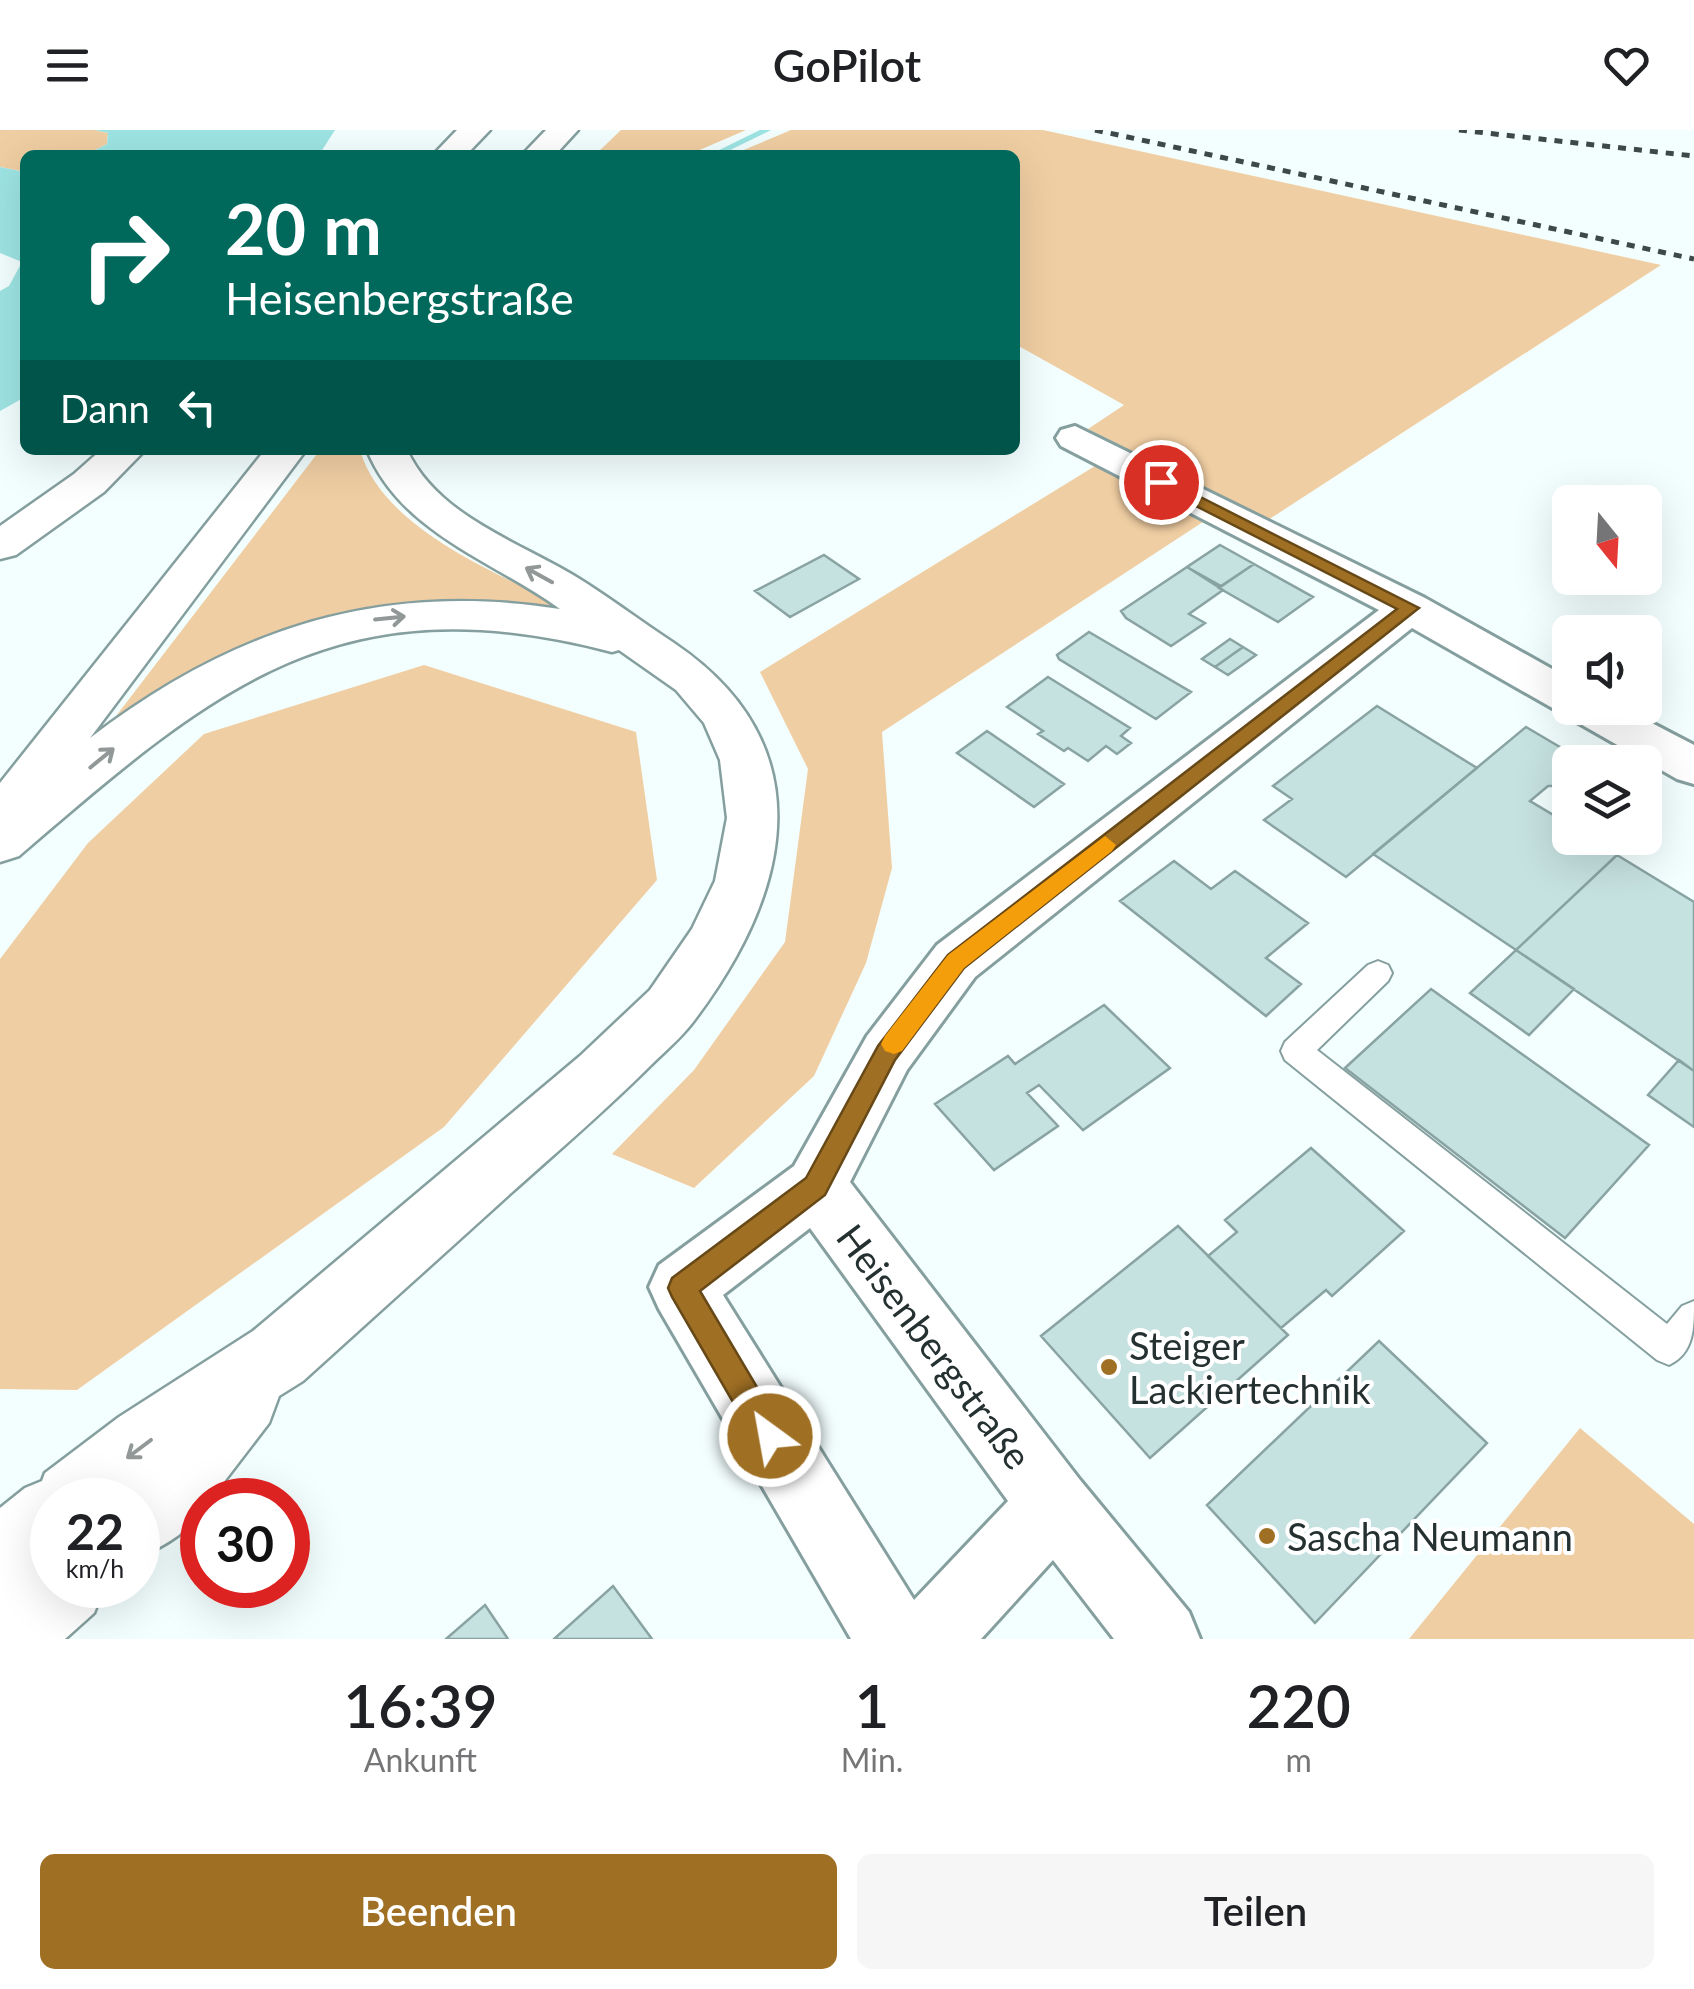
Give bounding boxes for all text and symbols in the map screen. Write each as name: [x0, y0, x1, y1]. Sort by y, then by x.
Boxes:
icon: menu: [40, 38, 95, 93]
text: GoPilot: [773, 38, 921, 92]
icon: heart: [1599, 38, 1654, 93]
text: 20 m: [225, 186, 382, 270]
icon: right: [60, 190, 190, 320]
text: Heisenbergstraße: [225, 271, 574, 325]
icon: left: [170, 380, 225, 435]
text: Dann: [60, 385, 150, 431]
pin: [1119, 440, 1204, 525]
icon: arrive: [1134, 455, 1189, 510]
north arrow: [1552, 485, 1662, 595]
map controls: [1552, 485, 1662, 855]
one-way arrow: [524, 564, 554, 584]
one-way arrow: [374, 608, 406, 627]
button: sound: [1552, 615, 1662, 725]
button: layers: [1552, 745, 1662, 855]
one-way arrow: [89, 747, 115, 769]
street label: Heisenbergstraße: [828, 1215, 1042, 1477]
place label: Steiger Lackiertechnik: [1129, 1322, 1371, 1412]
marker: Steiger Lackiertechnik: [1098, 1356, 1120, 1378]
position arrow: [718, 1384, 822, 1488]
one-way arrow: [126, 1438, 153, 1459]
speed limit sign: 30: [180, 1478, 310, 1608]
text: 22: [66, 1501, 124, 1561]
place label: Sascha Neumann: [1287, 1513, 1573, 1559]
marker: Sascha Neumann: [1256, 1525, 1278, 1547]
text: km/h: [66, 1553, 124, 1583]
text: 16:39: [343, 1669, 498, 1741]
text: 1: [855, 1669, 889, 1741]
text: 220: [1246, 1669, 1351, 1741]
text: Ankunft: [364, 1740, 477, 1779]
text: Min.: [841, 1740, 903, 1779]
text: m: [1285, 1740, 1312, 1779]
button: Beenden: [40, 1854, 837, 1969]
button: Teilen: [857, 1854, 1654, 1969]

